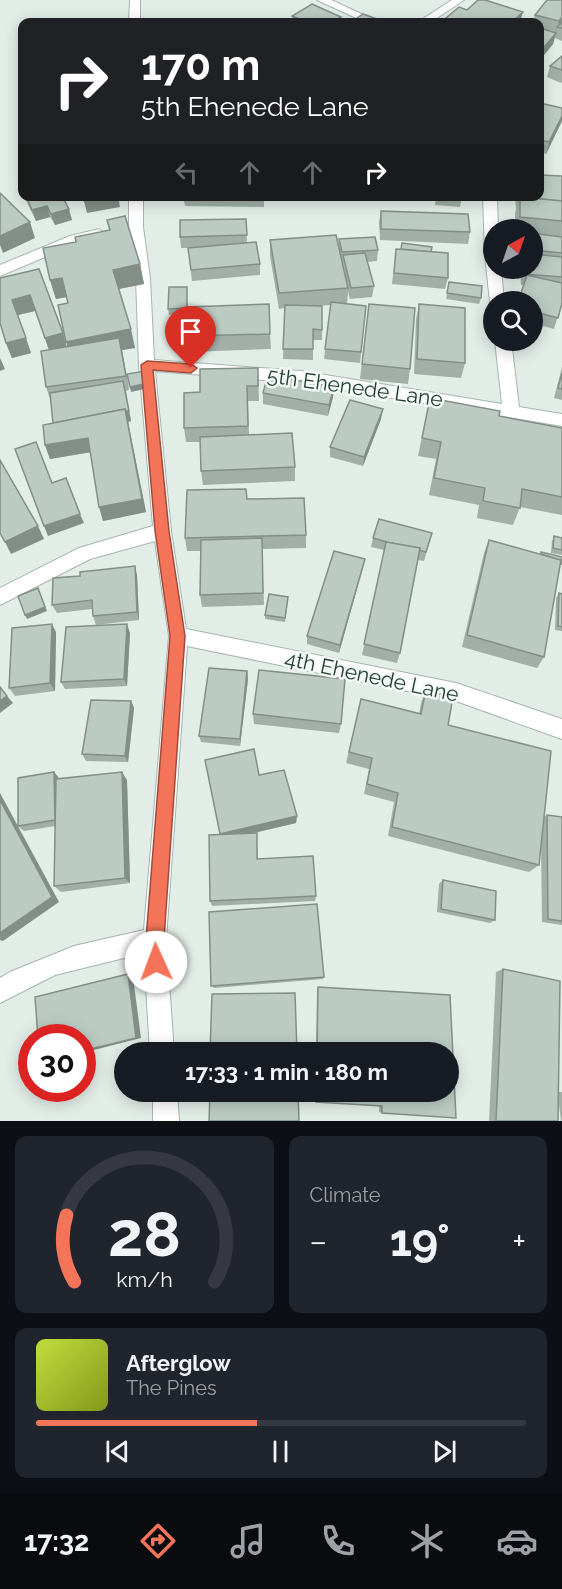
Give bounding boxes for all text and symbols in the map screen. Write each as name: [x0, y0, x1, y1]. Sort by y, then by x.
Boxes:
text: 170 m: [141, 41, 260, 90]
icon: right: [42, 42, 120, 120]
text: 5th Ehenede Lane: [141, 91, 369, 122]
icon: left: [170, 156, 203, 189]
icon: ahead: [233, 156, 266, 189]
icon: ahead: [296, 156, 329, 189]
icon: right: [359, 156, 392, 189]
north arrow: [483, 219, 543, 279]
map controls: [483, 219, 543, 351]
button: search: [483, 291, 543, 351]
pin: [165, 306, 216, 368]
icon: arrive: [174, 315, 207, 348]
street label: 5th Ehenede Lane: [266, 362, 444, 412]
street label: 4th Ehenede Lane: [283, 645, 461, 707]
position arrow: [124, 930, 188, 994]
speed limit sign: 30: [18, 1024, 96, 1102]
text: 17:33 · 1 min · 180 m: [185, 1059, 388, 1085]
text: Climate: [310, 1183, 381, 1207]
text: 28: [108, 1197, 181, 1271]
text: 19°: [390, 1214, 450, 1267]
text: −: [310, 1222, 327, 1261]
text: +: [512, 1222, 526, 1261]
text: km/h: [116, 1267, 173, 1292]
text: Afterglow: [126, 1350, 231, 1376]
text: The Pines: [126, 1376, 217, 1400]
icon: previous: [101, 1435, 134, 1468]
icon: pause: [264, 1435, 297, 1468]
icon: next: [428, 1435, 461, 1468]
icon: directions: [137, 1520, 179, 1562]
icon: music: [227, 1520, 269, 1562]
icon: phone: [317, 1520, 359, 1562]
icon: climate: [406, 1520, 448, 1562]
icon: car: [496, 1520, 538, 1562]
text: 17:32: [24, 1526, 89, 1557]

